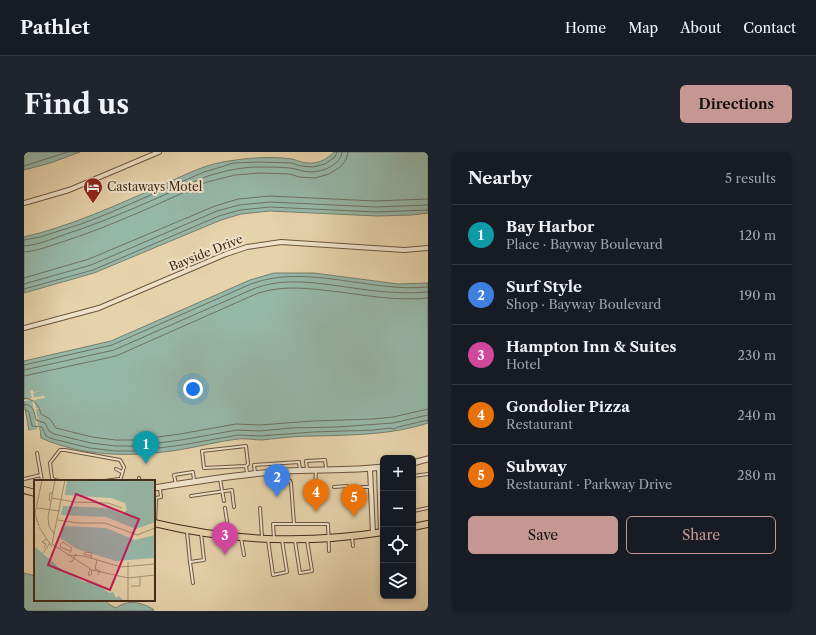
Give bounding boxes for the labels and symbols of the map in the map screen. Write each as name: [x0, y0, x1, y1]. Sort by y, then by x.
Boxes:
hotel icon: Castaways Motel: [82, 176, 104, 204]
place label: Castaways Motel: [107, 179, 203, 194]
street label: Bayside Drive: [167, 231, 245, 274]
your location: [183, 379, 203, 399]
pin: 1: [133, 431, 159, 464]
pin: 2: [264, 464, 290, 497]
pin: 4: [303, 479, 329, 512]
inset map: [34, 480, 155, 601]
pin: 5: [341, 484, 367, 517]
pin: 3: [212, 522, 238, 555]

